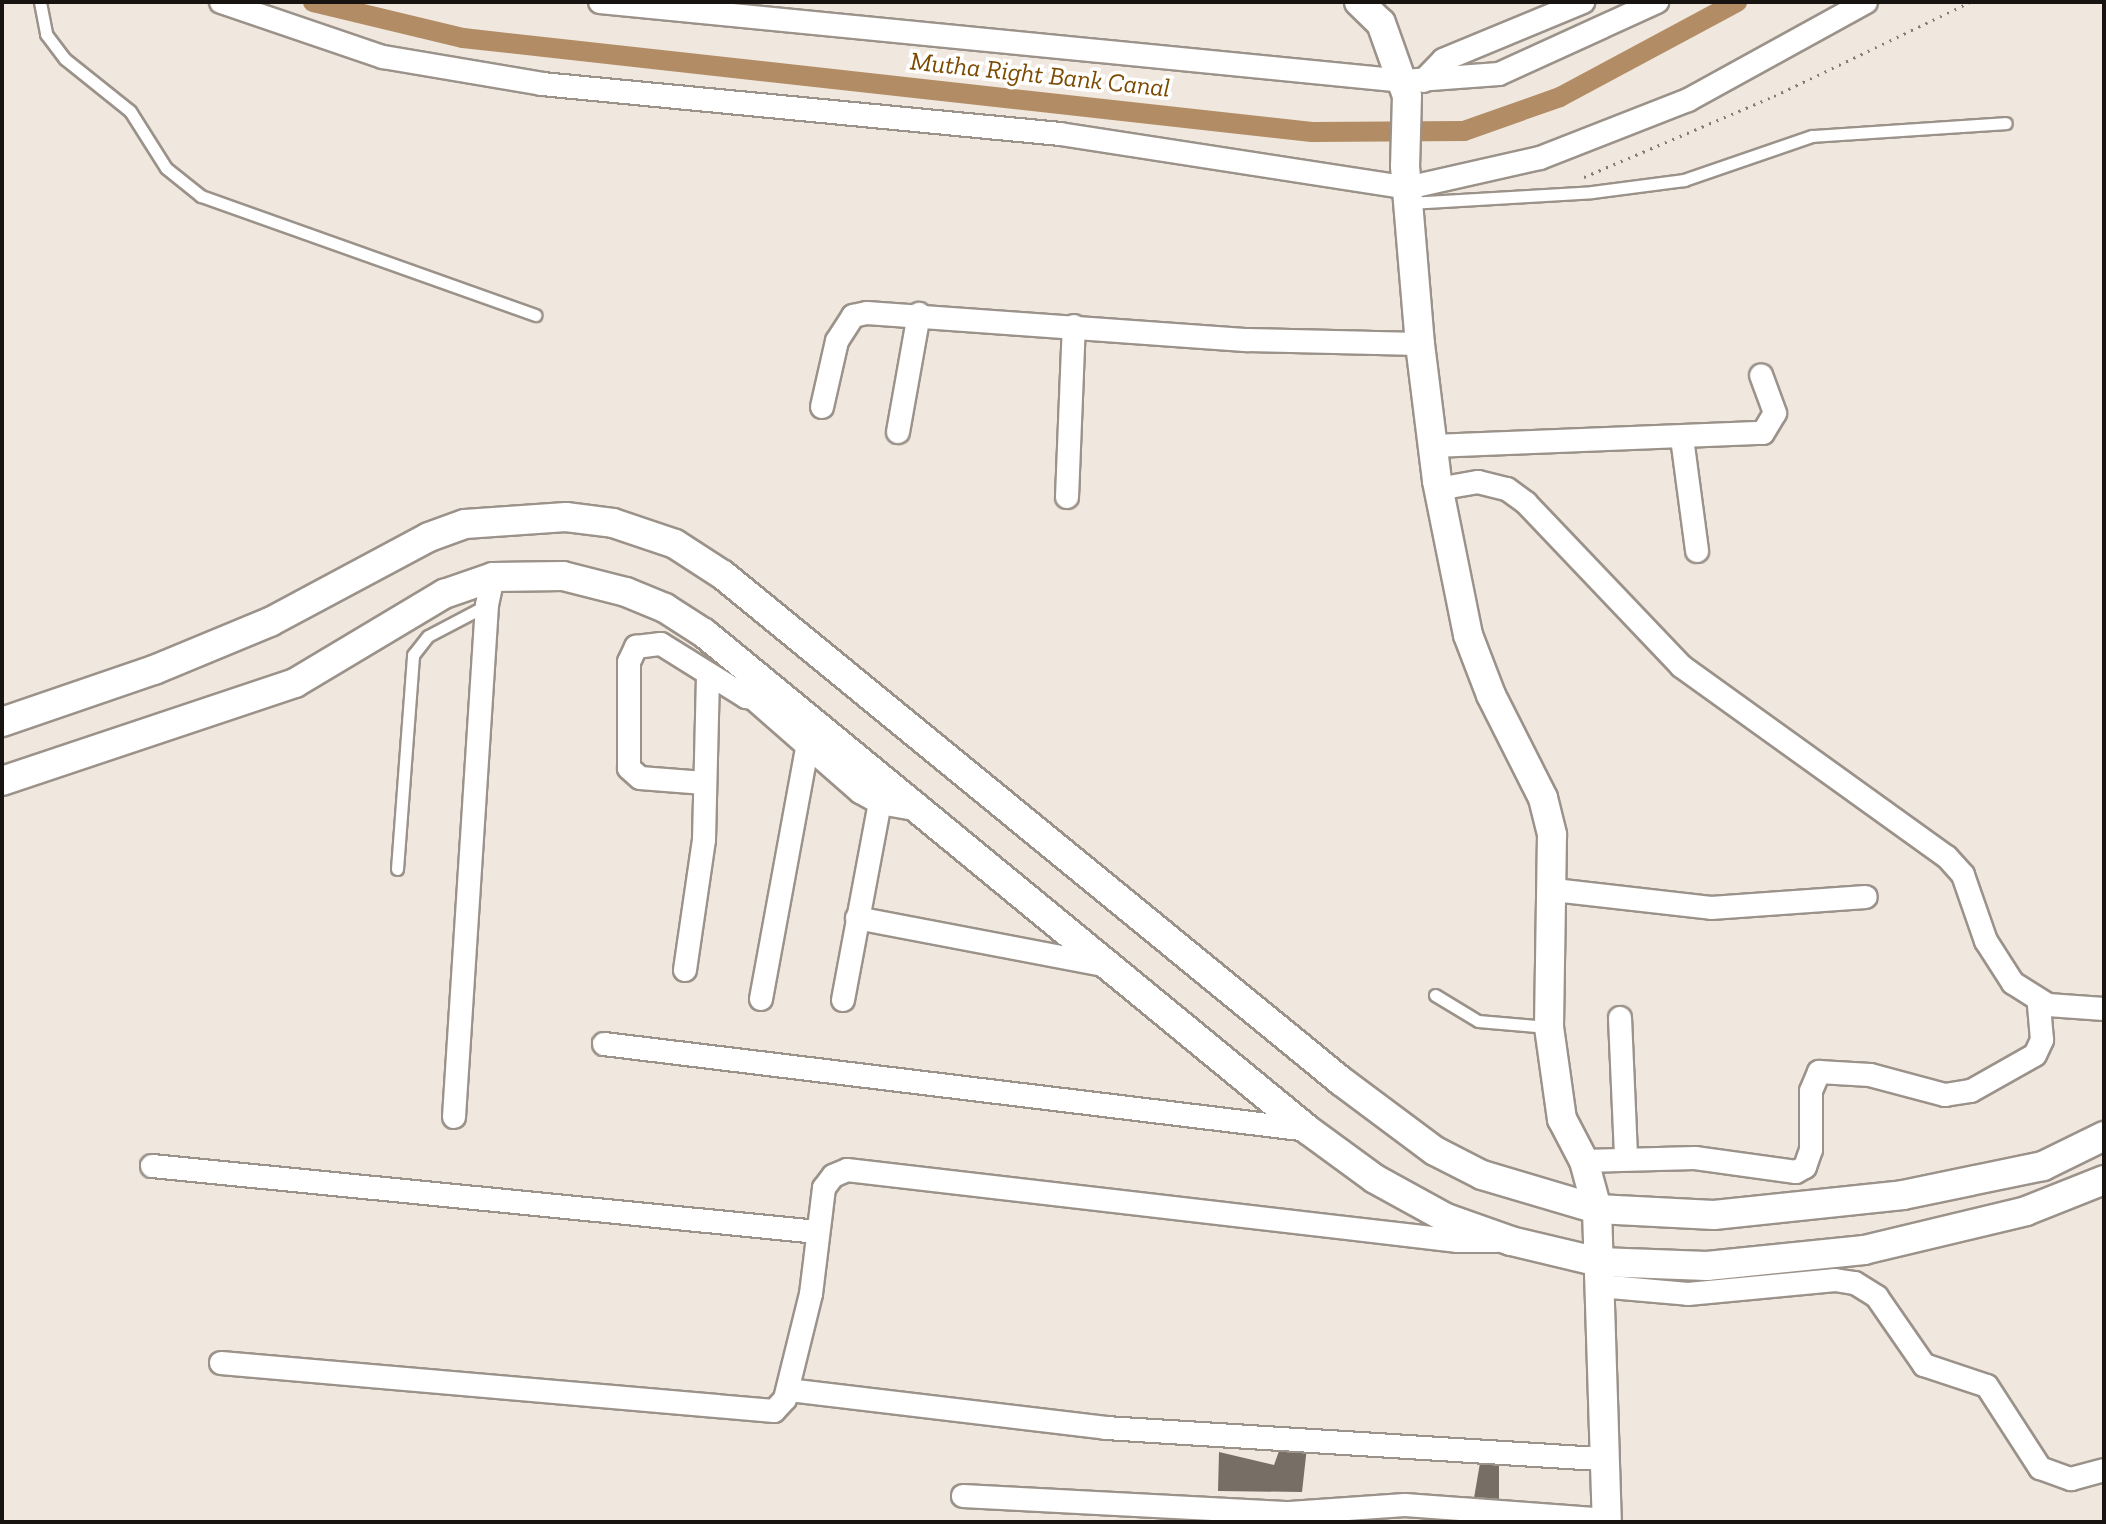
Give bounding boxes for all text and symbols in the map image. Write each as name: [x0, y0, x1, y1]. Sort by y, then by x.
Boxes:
water label: Mutha Right Bank Canal: [908, 46, 1172, 104]

